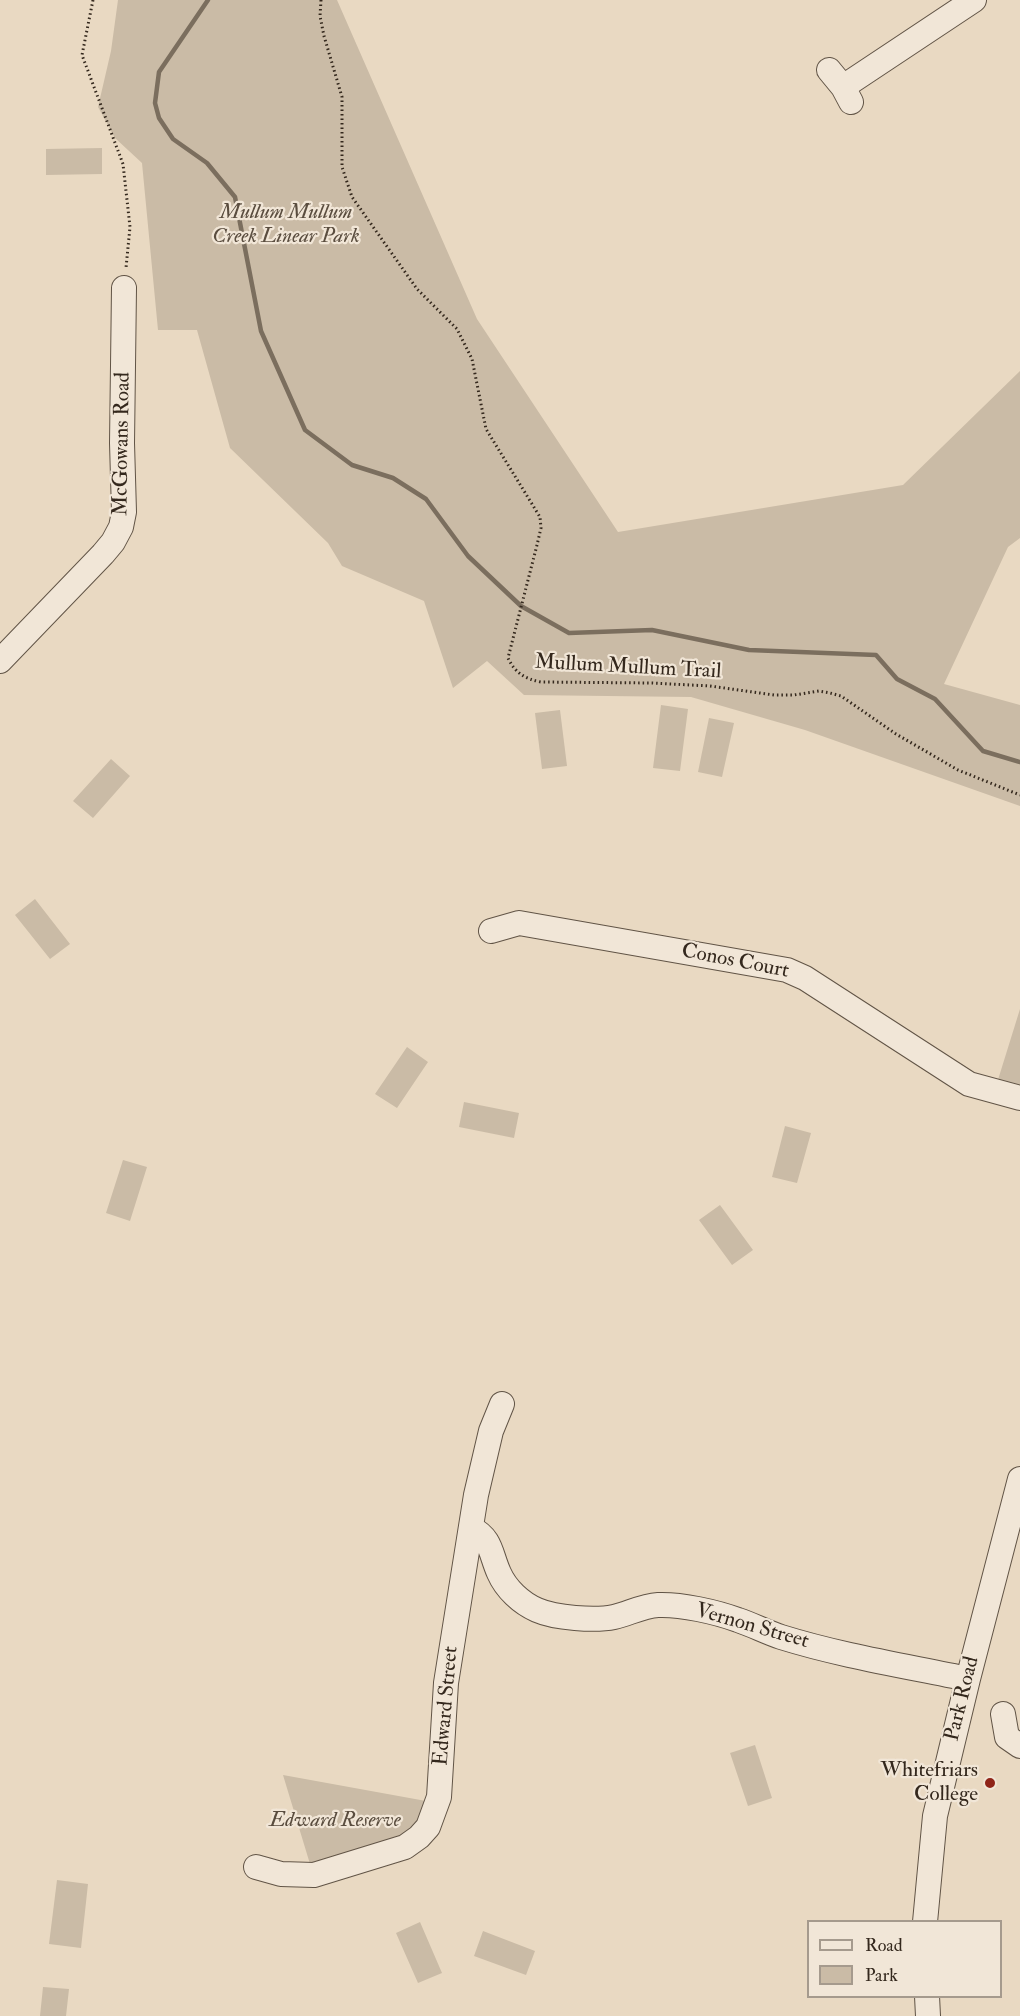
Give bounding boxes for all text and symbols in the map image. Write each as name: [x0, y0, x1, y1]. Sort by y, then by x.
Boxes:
park label: Mullum Mullum Creek Linear Park: [212, 200, 360, 250]
street label: McGowans Road: [109, 372, 137, 516]
street label: Mullum Mullum Trail: [534, 651, 722, 685]
street label: Conos Court: [679, 939, 791, 985]
street label: Vernon Street: [693, 1599, 811, 1655]
street label: Edward Street: [429, 1645, 465, 1767]
street label: Park Road: [940, 1654, 986, 1744]
place label: Whitefriars College: [880, 1758, 978, 1808]
marker: Whitefriars College: [983, 1776, 997, 1790]
park label: Edward Reserve: [269, 1808, 401, 1834]
legend: [807, 1920, 1002, 1998]
text: Road: [865, 1934, 903, 1957]
text: Park: [865, 1964, 898, 1987]

